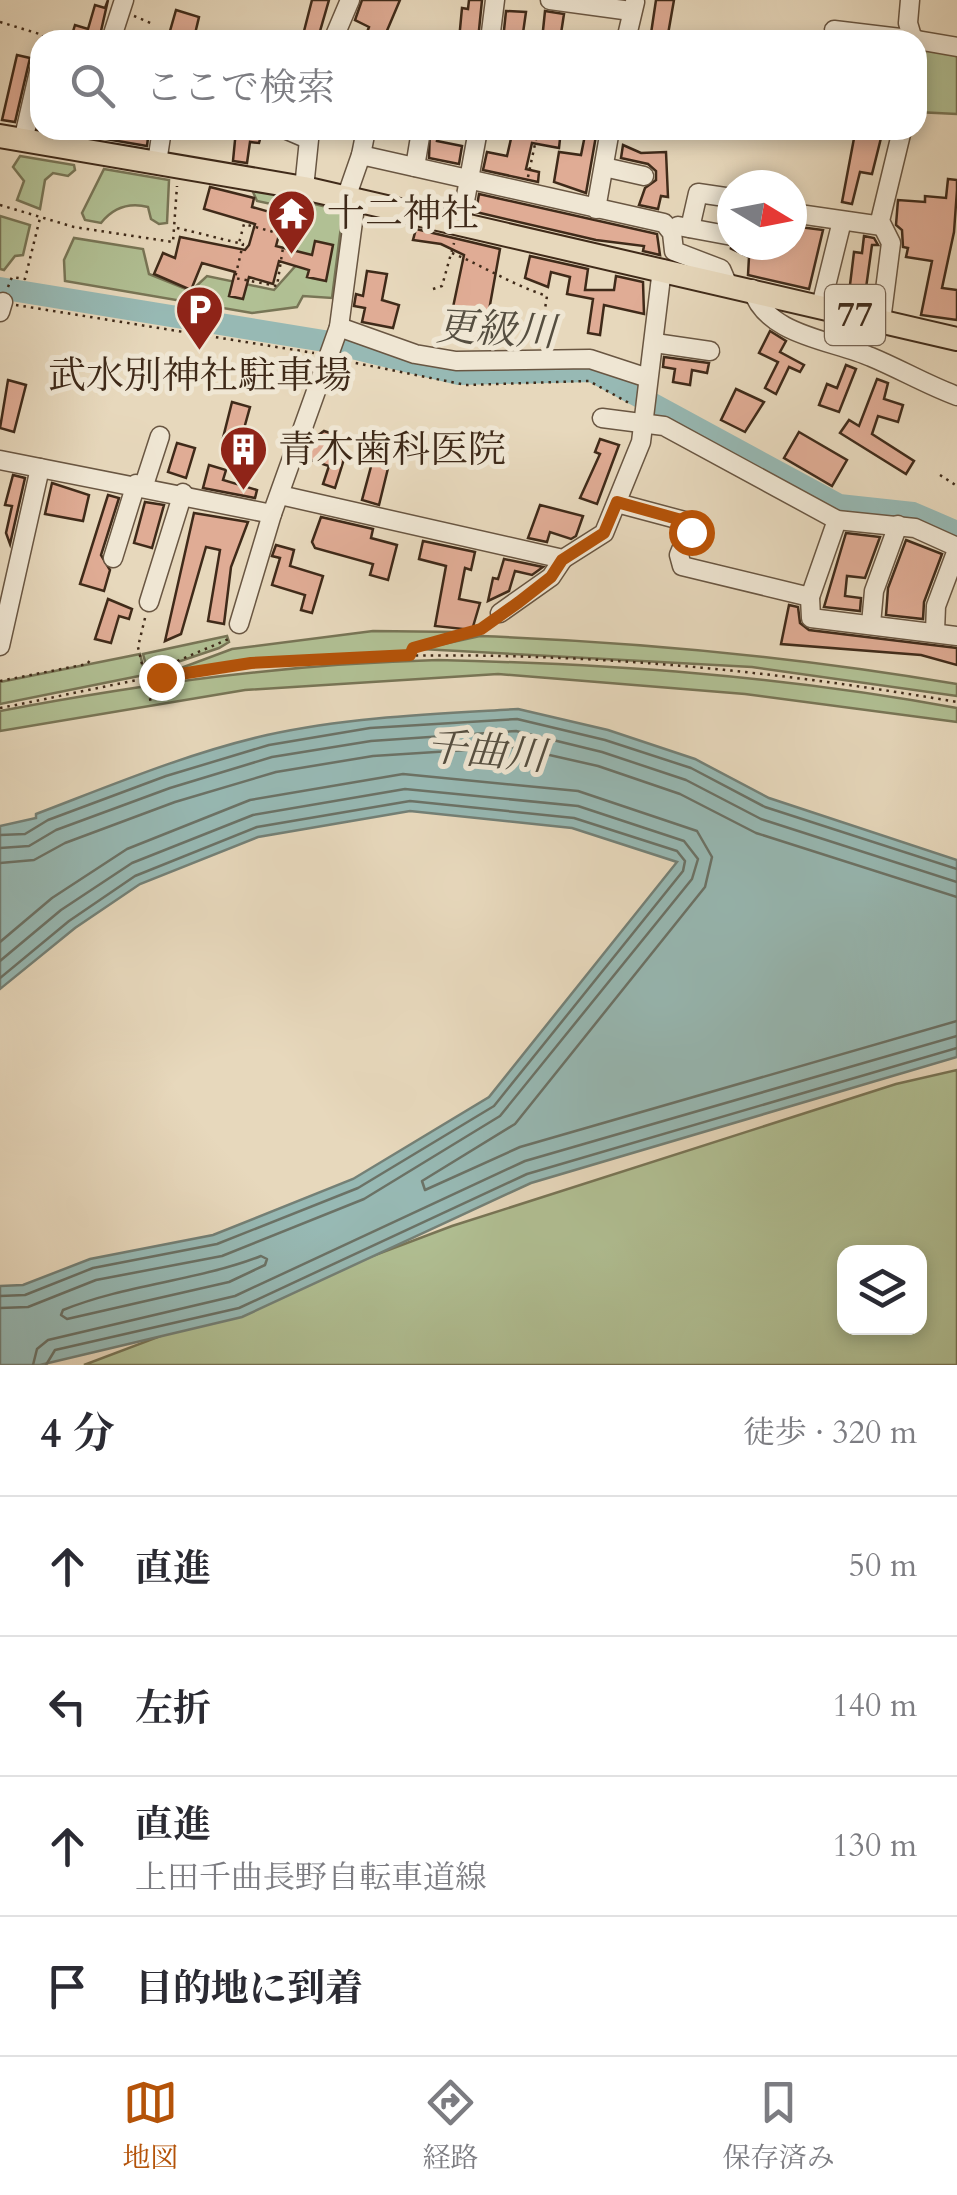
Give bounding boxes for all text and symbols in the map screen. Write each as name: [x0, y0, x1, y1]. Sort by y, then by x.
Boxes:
search box: [30, 30, 927, 140]
icon: search: [65, 58, 120, 113]
text: ここで検索: [145, 62, 335, 114]
north arrow: [717, 170, 807, 260]
temple icon: 十二神社: [266, 188, 318, 256]
place label: 十二神社: [327, 188, 479, 240]
parking icon: 武水別神社駐車場: [174, 284, 226, 352]
road number: 77: [825, 285, 885, 345]
water label: 更級川: [435, 299, 561, 361]
place label: 武水別神社駐車場: [48, 350, 352, 402]
building icon: 青木歯科医院: [217, 424, 269, 492]
place label: 青木歯科医院: [278, 424, 506, 476]
route start: [669, 510, 715, 556]
route end: [139, 655, 185, 701]
water label: 千曲川: [424, 719, 552, 785]
map controls: [837, 1245, 927, 1335]
button: layers: [837, 1245, 927, 1335]
text: 4 分: [40, 1405, 115, 1462]
text: 徒歩 · 320 m: [743, 1411, 917, 1455]
icon: ahead: [40, 1539, 95, 1594]
text: 直進: [135, 1543, 211, 1595]
text: 50 m: [849, 1544, 917, 1588]
icon: left: [40, 1679, 95, 1734]
text: 左折: [135, 1683, 211, 1735]
text: 140 m: [832, 1684, 917, 1728]
text: 直進: [135, 1799, 211, 1851]
icon: ahead: [40, 1819, 95, 1874]
text: 130 m: [832, 1824, 917, 1868]
text: 上田千曲長野自転車道線: [135, 1856, 487, 1900]
icon: arrive: [40, 1959, 95, 2014]
text: 目的地に到着: [135, 1963, 363, 2015]
tab: 地図: [122, 2075, 178, 2177]
tab: 経路: [422, 2075, 479, 2177]
tab: 保存済み: [723, 2075, 835, 2177]

